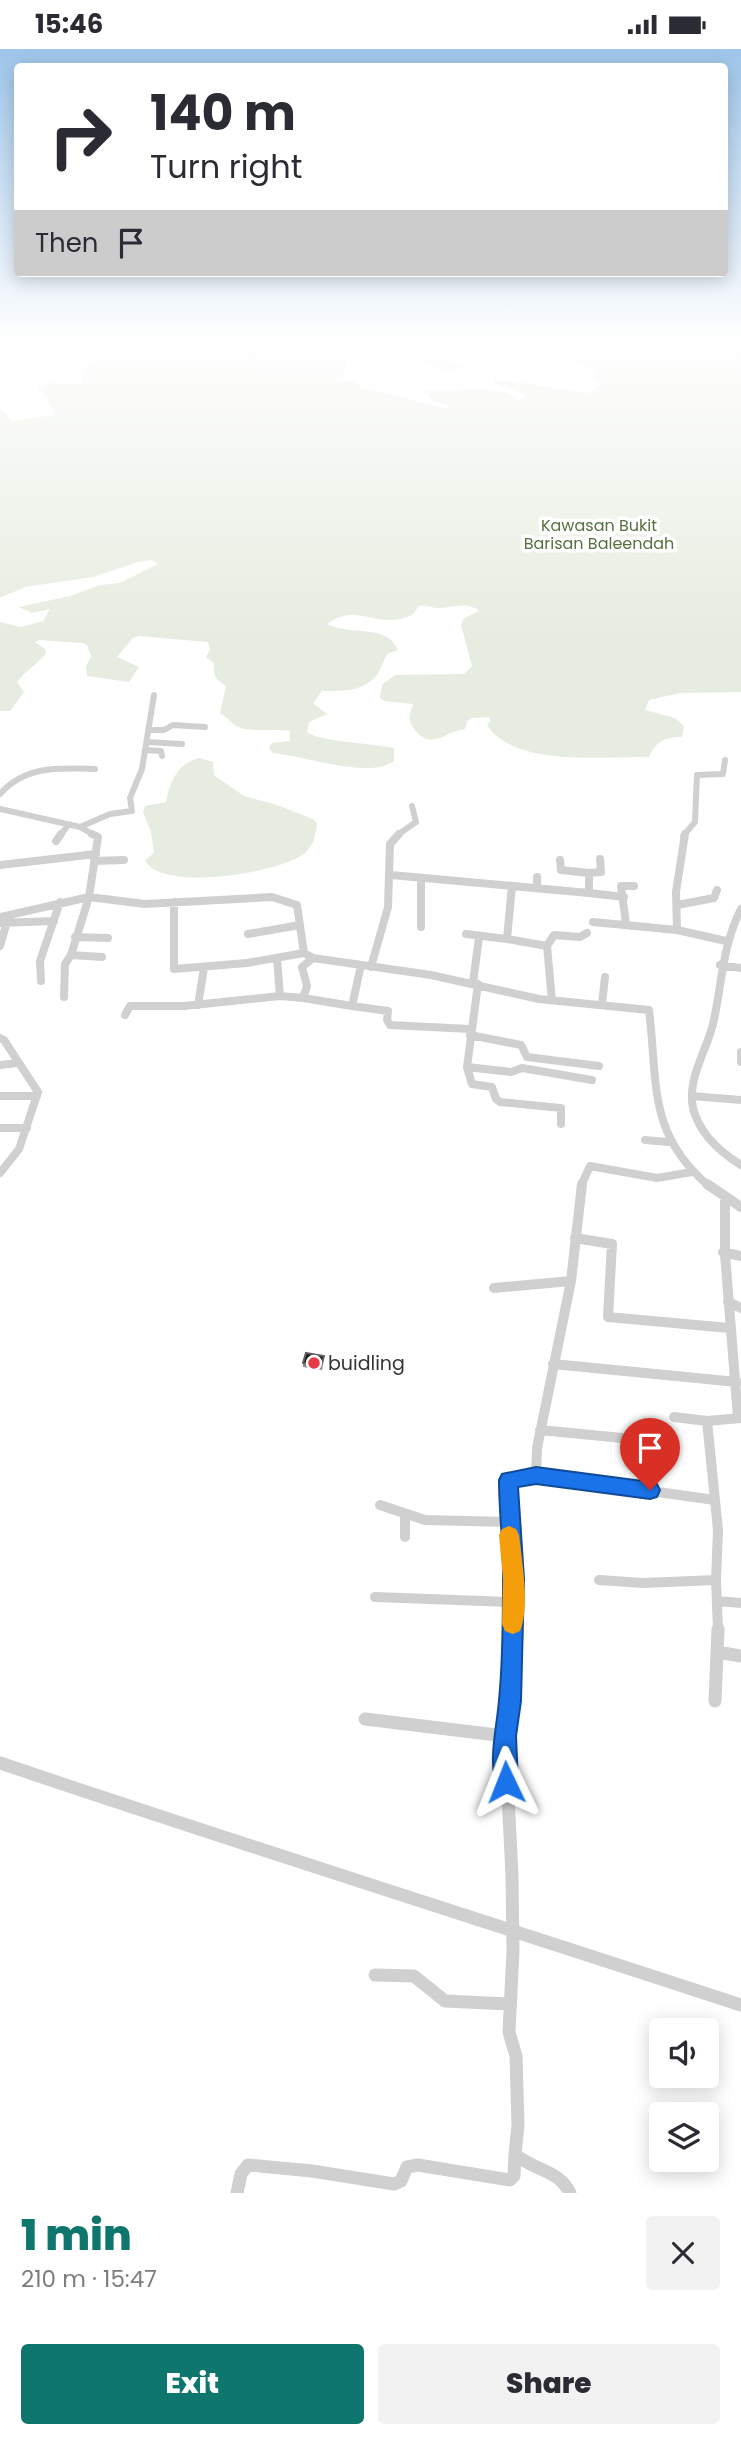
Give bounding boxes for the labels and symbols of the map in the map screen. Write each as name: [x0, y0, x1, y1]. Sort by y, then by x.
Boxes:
park label: Kawasan Bukit Barisan Baleendah: [524, 514, 674, 555]
place label: buidling: [328, 1350, 405, 1377]
marker: buidling: [306, 1355, 322, 1371]
pin: [620, 1418, 680, 1490]
position arrow: [469, 1745, 543, 1819]

